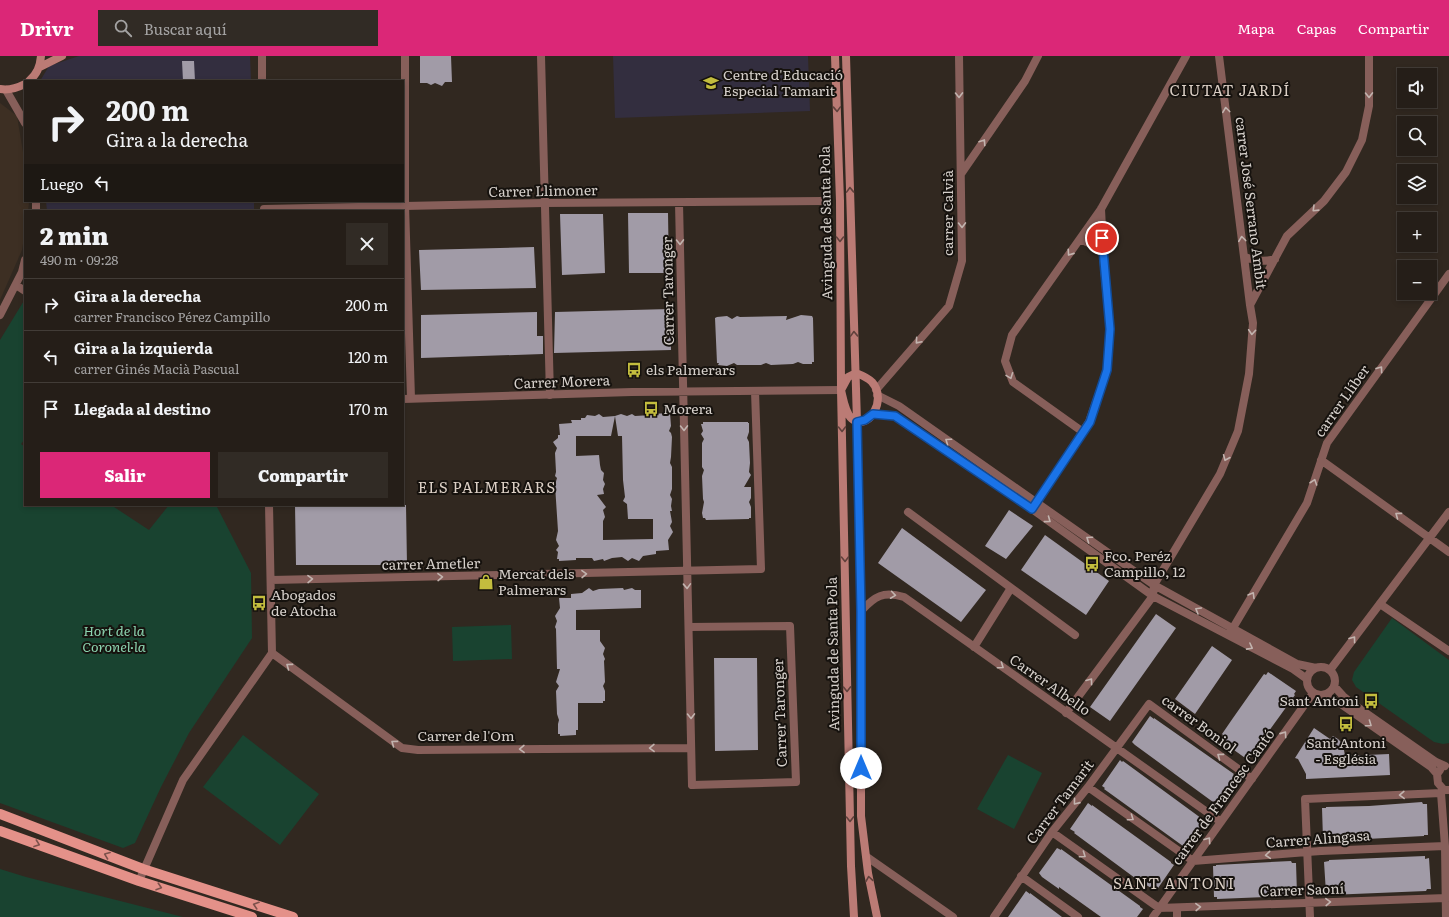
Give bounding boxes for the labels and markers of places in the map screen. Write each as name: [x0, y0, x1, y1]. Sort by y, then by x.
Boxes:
place label: Centre d'Educació Especial Tamarit: [723, 64, 843, 100]
school or university icon: Centre d'Educació Especial Tamarit: [702, 74, 720, 92]
pin: [1085, 221, 1119, 255]
place label: els Palmerars: [646, 359, 735, 379]
bus stop icon: els Palmerars: [625, 361, 643, 379]
place label: Morera: [663, 398, 713, 418]
bus stop icon: Morera: [642, 400, 660, 418]
place label: Fco. Peréz Campillo, 12: [1104, 545, 1185, 581]
bus stop icon: Fco. Peréz Campillo, 12: [1083, 555, 1101, 573]
place label: Mercat dels Palmerars: [498, 563, 574, 599]
shop icon: Mercat dels Palmerars: [477, 573, 495, 591]
place label: Abogados de Atocha: [271, 584, 337, 620]
bus stop icon: Abogados de Atocha: [250, 594, 268, 612]
place label: Sant Antoni: [1280, 690, 1359, 710]
bus stop icon: Sant Antoni: [1362, 692, 1380, 710]
bus stop icon: Sant Antoni - Església: [1337, 715, 1355, 733]
place label: Sant Antoni - Església: [1306, 732, 1386, 768]

